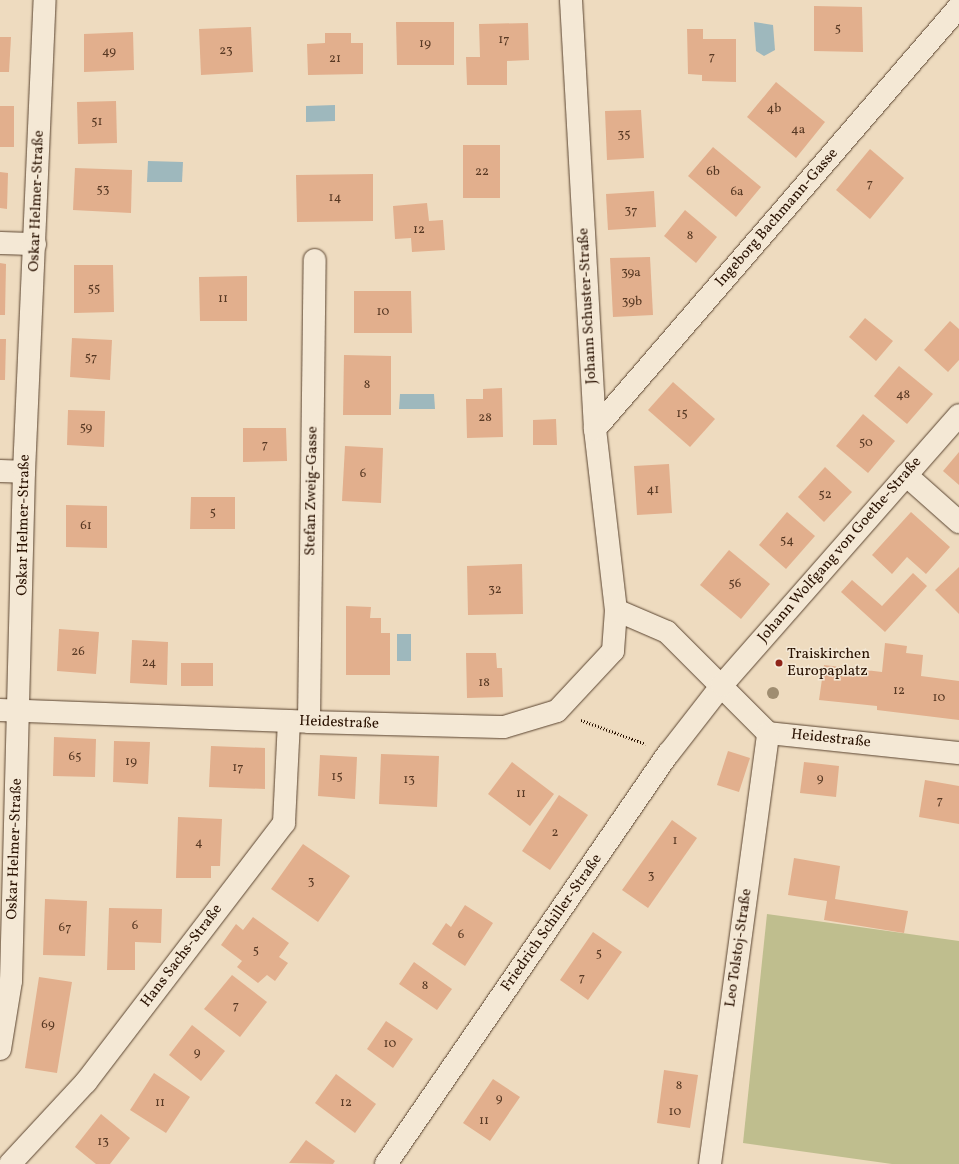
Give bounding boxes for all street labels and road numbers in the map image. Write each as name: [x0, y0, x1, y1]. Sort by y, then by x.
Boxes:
street label: Oskar Helmer-Straße: [26, 130, 48, 272]
street label: Ingeborg Bachmann-Gasse: [712, 145, 842, 291]
street label: Johann Schuster-Straße: [575, 227, 601, 385]
street label: Stefan Zweig-Gasse: [302, 426, 322, 556]
street label: Johann Wolfgang von Goethe-Straße: [754, 453, 926, 647]
street label: Oskar Helmer-Straße: [14, 454, 34, 596]
street label: Heidestraße: [299, 713, 379, 733]
street label: Heidestraße: [790, 726, 872, 752]
street label: Oskar Helmer-Straße: [4, 778, 26, 920]
street label: Friedrich Schiller-Straße: [498, 851, 606, 995]
street label: Leo Tolstoj-Straße: [722, 887, 756, 1009]
street label: Hans Sachs-Straße: [137, 901, 227, 1011]

